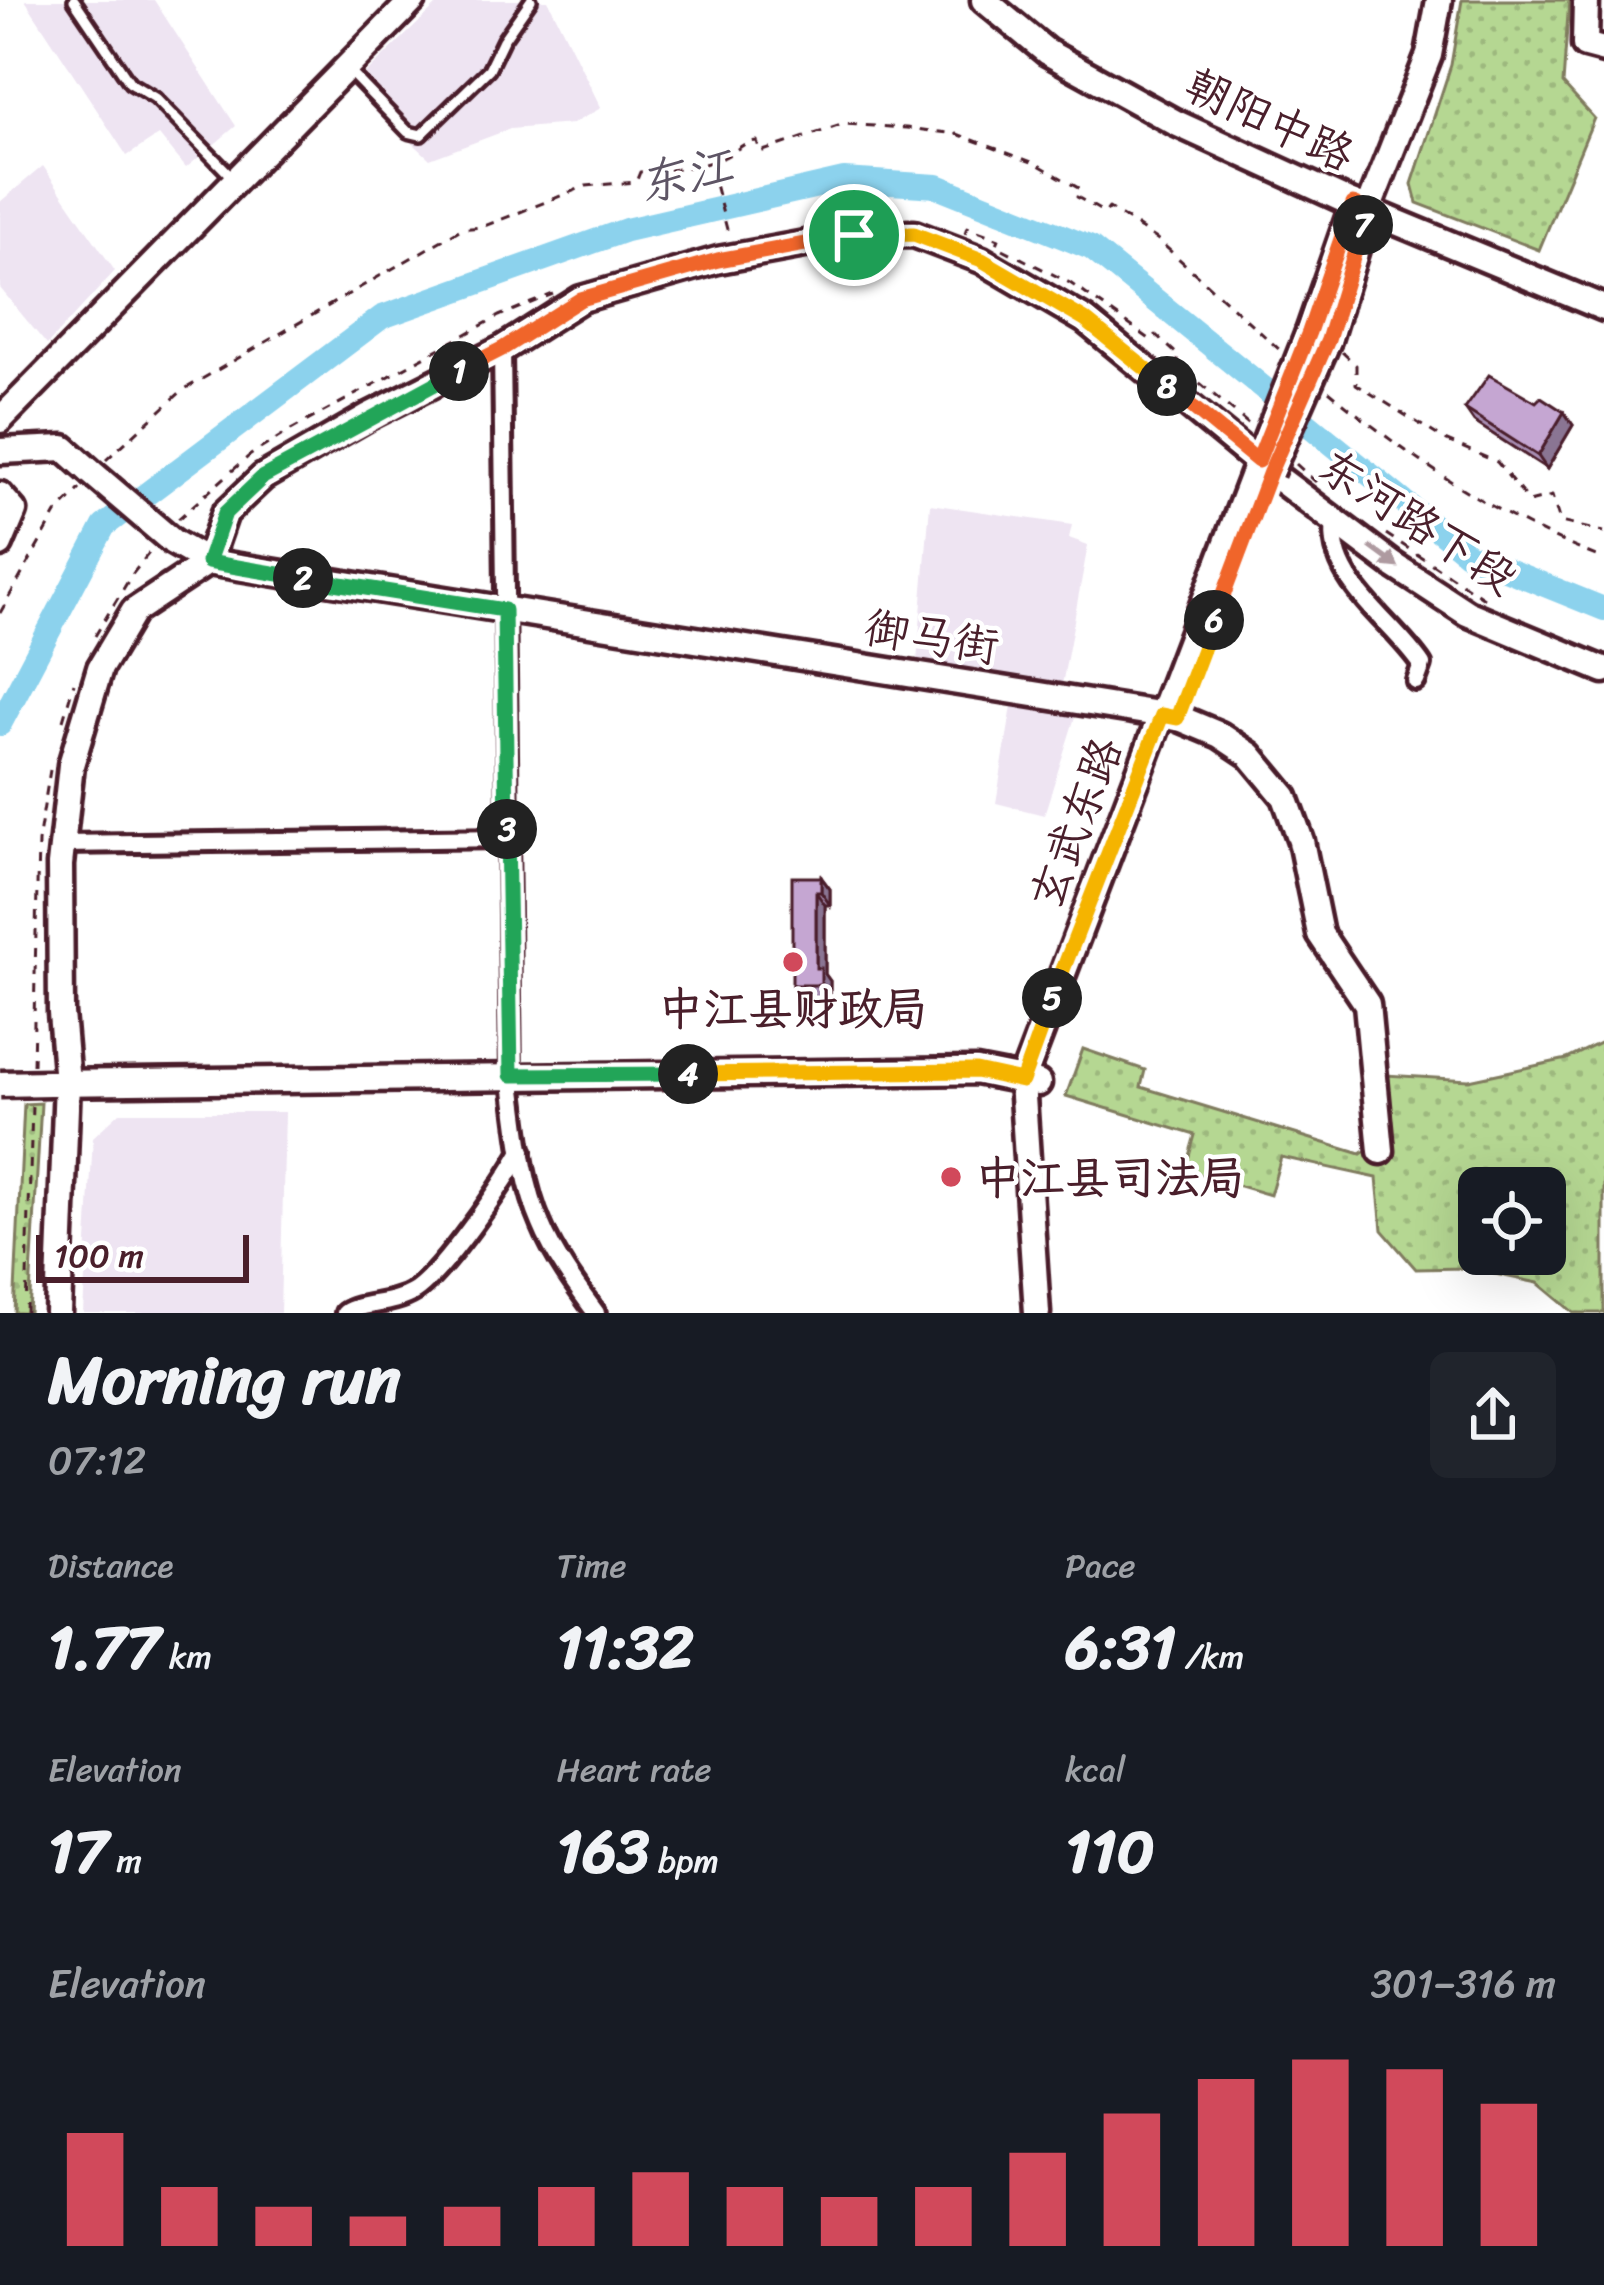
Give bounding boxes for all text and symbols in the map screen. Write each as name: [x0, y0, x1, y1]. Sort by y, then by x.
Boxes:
street label: 朝阳中路: [1171, 46, 1368, 194]
water label: 东江: [629, 122, 743, 227]
pin: [803, 184, 905, 286]
pin: 7: [1333, 195, 1393, 255]
text: 7: [1354, 196, 1372, 254]
icon: arrive: [821, 202, 887, 268]
pin: 1: [429, 341, 489, 401]
text: 1: [452, 342, 466, 400]
pin: 8: [1137, 356, 1197, 416]
text: 8: [1157, 357, 1177, 415]
street label: 东河路下段: [1301, 427, 1534, 617]
one-way arrow: [1368, 545, 1400, 568]
pin: 2: [273, 548, 333, 608]
text: 2: [293, 549, 313, 607]
street label: 御马街: [859, 587, 1005, 687]
pin: 6: [1184, 590, 1244, 650]
text: 6: [1205, 591, 1223, 649]
street label: 玄武东路: [1006, 725, 1146, 922]
pin: 3: [477, 799, 537, 859]
text: 3: [498, 800, 516, 858]
marker: 中江县财政局: [780, 949, 806, 975]
pin: 5: [1022, 968, 1082, 1028]
place label: 中江县财政局: [658, 969, 928, 1049]
text: 5: [1042, 969, 1062, 1027]
pin: 4: [658, 1044, 718, 1104]
text: 4: [678, 1045, 698, 1103]
place label: 中江县司法局: [975, 1138, 1245, 1218]
marker: 中江县司法局: [938, 1164, 964, 1190]
map controls: [1458, 1167, 1566, 1275]
button: locate: [1458, 1167, 1566, 1275]
text: 100 m: [54, 1227, 144, 1285]
scale bar: [36, 1229, 249, 1282]
text: Morning run: [48, 1322, 401, 1439]
button: share: [1430, 1352, 1556, 1478]
text: 07:12: [48, 1426, 146, 1495]
text: Distance: [48, 1537, 173, 1595]
text: Time: [557, 1537, 626, 1595]
text: Pace: [1065, 1537, 1135, 1595]
text: 1.77: [48, 1595, 160, 1701]
text: 11:32: [557, 1595, 694, 1701]
text: 6:31: [1065, 1595, 1176, 1701]
text: km: [160, 1628, 212, 1686]
text: /km: [1176, 1628, 1244, 1686]
text: Elevation: [48, 1741, 182, 1799]
text: Heart rate: [557, 1741, 712, 1799]
text: kcal: [1065, 1741, 1125, 1799]
text: 17: [48, 1799, 108, 1905]
text: 163: [557, 1799, 649, 1905]
text: 110: [1065, 1799, 1155, 1905]
text: m: [108, 1832, 142, 1890]
text: bpm: [649, 1832, 719, 1890]
text: Elevation: [48, 1949, 206, 2018]
text: 301–316 m: [1371, 1949, 1556, 2018]

